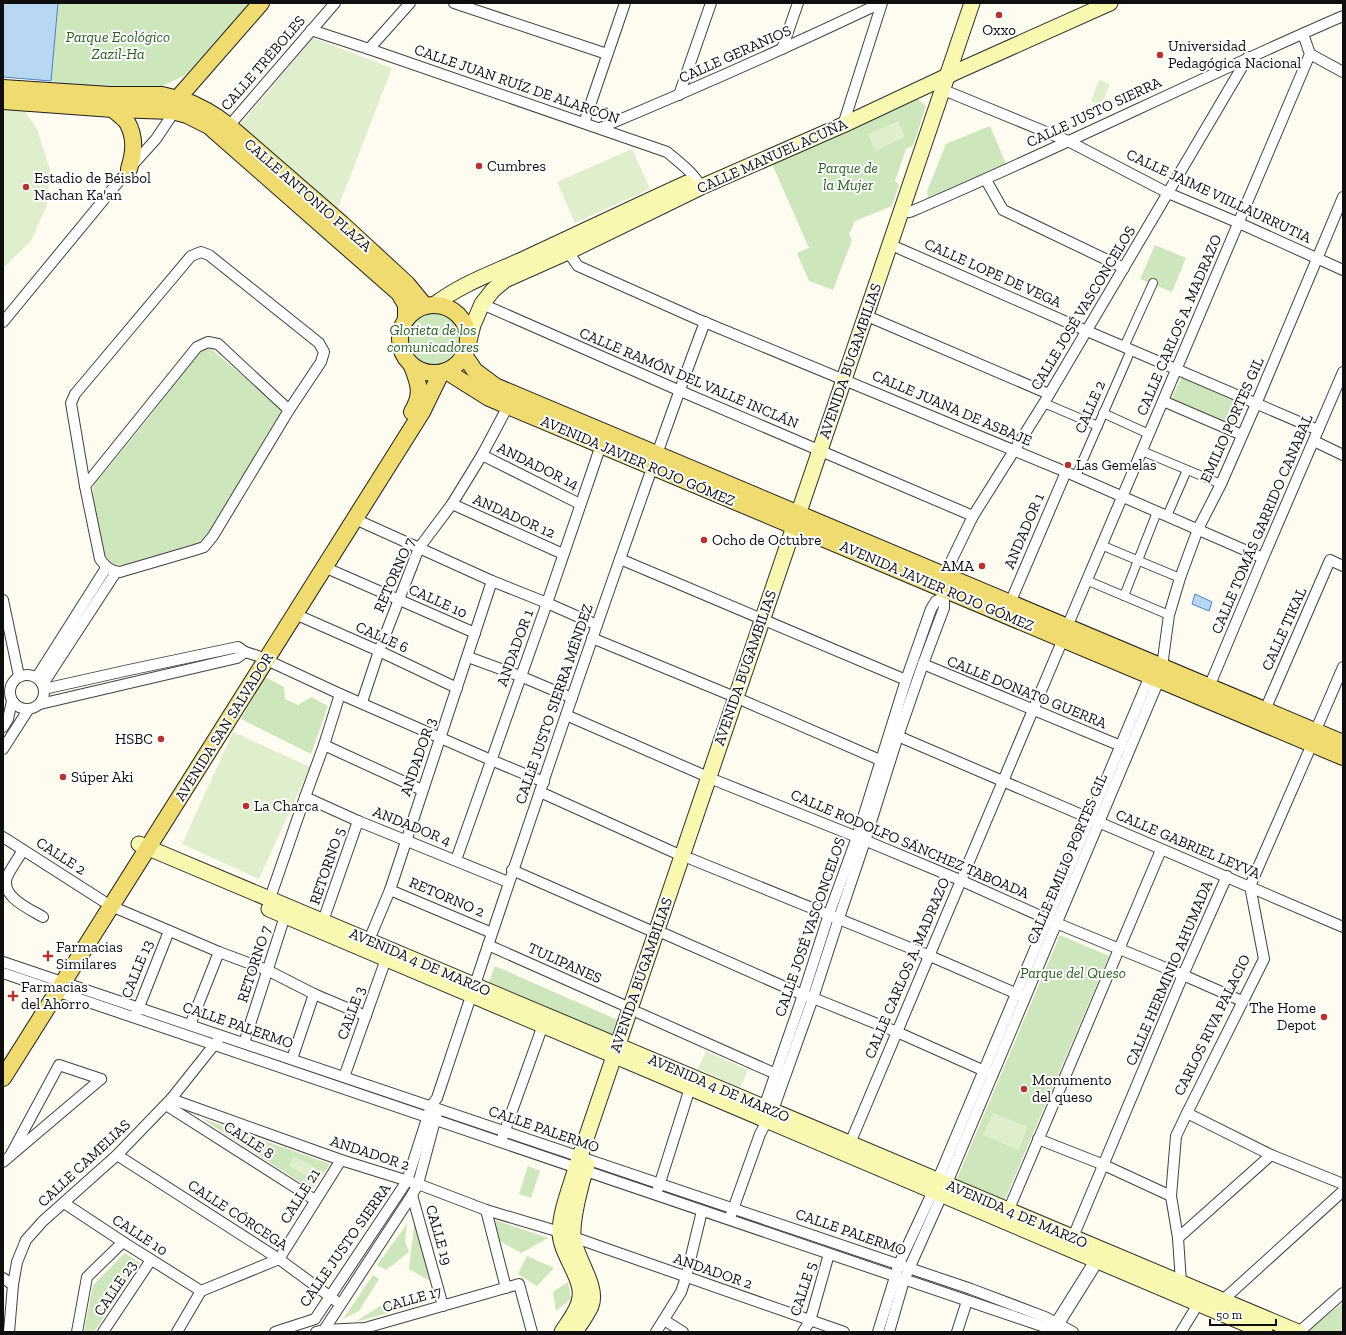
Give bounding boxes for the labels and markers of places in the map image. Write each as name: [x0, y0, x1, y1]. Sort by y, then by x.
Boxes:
marker: Oxxo: [994, 10, 1004, 20]
place label: Oxxo: [982, 21, 1016, 39]
place label: Universidad Pedagógica Nacional: [1168, 37, 1301, 72]
marker: Universidad Pedagógica Nacional: [1155, 50, 1165, 60]
place label: Cumbres: [487, 157, 546, 175]
marker: Cumbres: [474, 161, 484, 171]
place label: Estadio de Béisbol Nachan Ka'an: [34, 169, 151, 204]
marker: Estadio de Béisbol Nachan Ka'an: [21, 182, 31, 192]
place label: Las Gemelas: [1076, 456, 1157, 474]
marker: Las Gemelas: [1063, 460, 1073, 470]
place label: Ocho de Octubre: [712, 531, 821, 549]
marker: Ocho de Octubre: [699, 535, 709, 545]
place label: AMA: [941, 557, 974, 575]
marker: AMA: [977, 561, 987, 571]
place label: HSBC: [115, 730, 153, 748]
marker: HSBC: [156, 734, 166, 744]
place label: Súper Aki: [71, 768, 133, 786]
marker: Súper Aki: [58, 772, 68, 782]
place label: La Charca: [254, 797, 319, 815]
marker: La Charca: [241, 801, 251, 811]
place label: Farmacias Similares: [56, 938, 123, 973]
marker: Farmacias Similares: [43, 951, 53, 961]
place label: Farmacias del Ahorro: [21, 978, 90, 1013]
marker: Farmacias del Ahorro: [8, 991, 18, 1001]
place label: The Home Depot: [1249, 999, 1316, 1034]
marker: The Home Depot: [1319, 1012, 1329, 1022]
place label: Monumento del queso: [1032, 1071, 1112, 1106]
marker: Monumento del queso: [1019, 1084, 1029, 1094]

